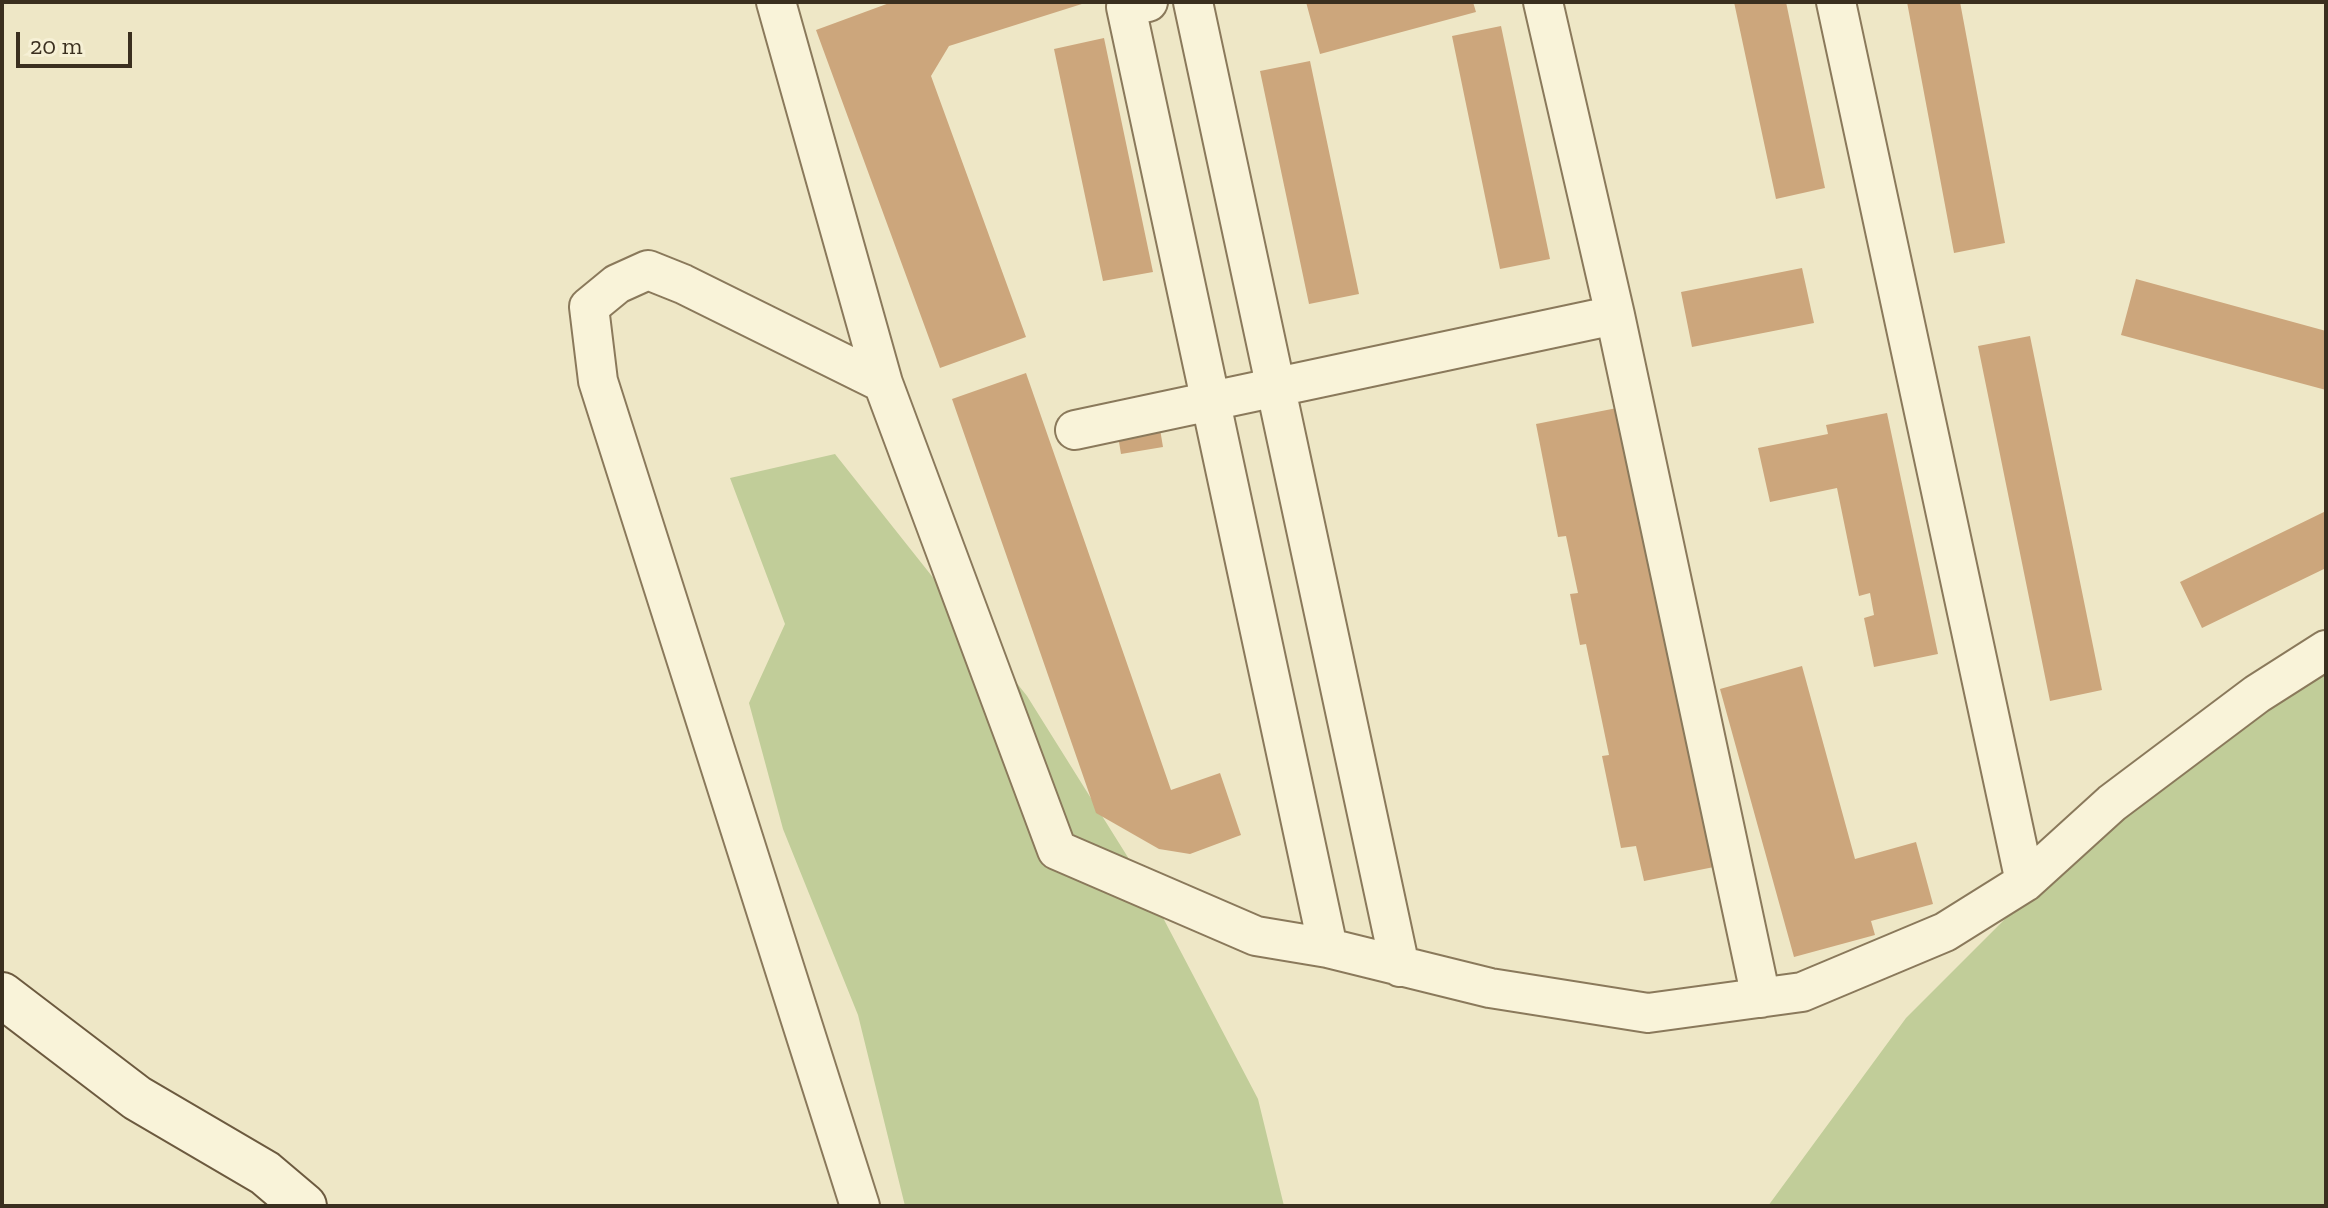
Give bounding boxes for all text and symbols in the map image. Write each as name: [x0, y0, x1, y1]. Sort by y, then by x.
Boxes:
scale bar: [20, 16, 136, 66]
text: 20 m: [30, 31, 82, 60]

